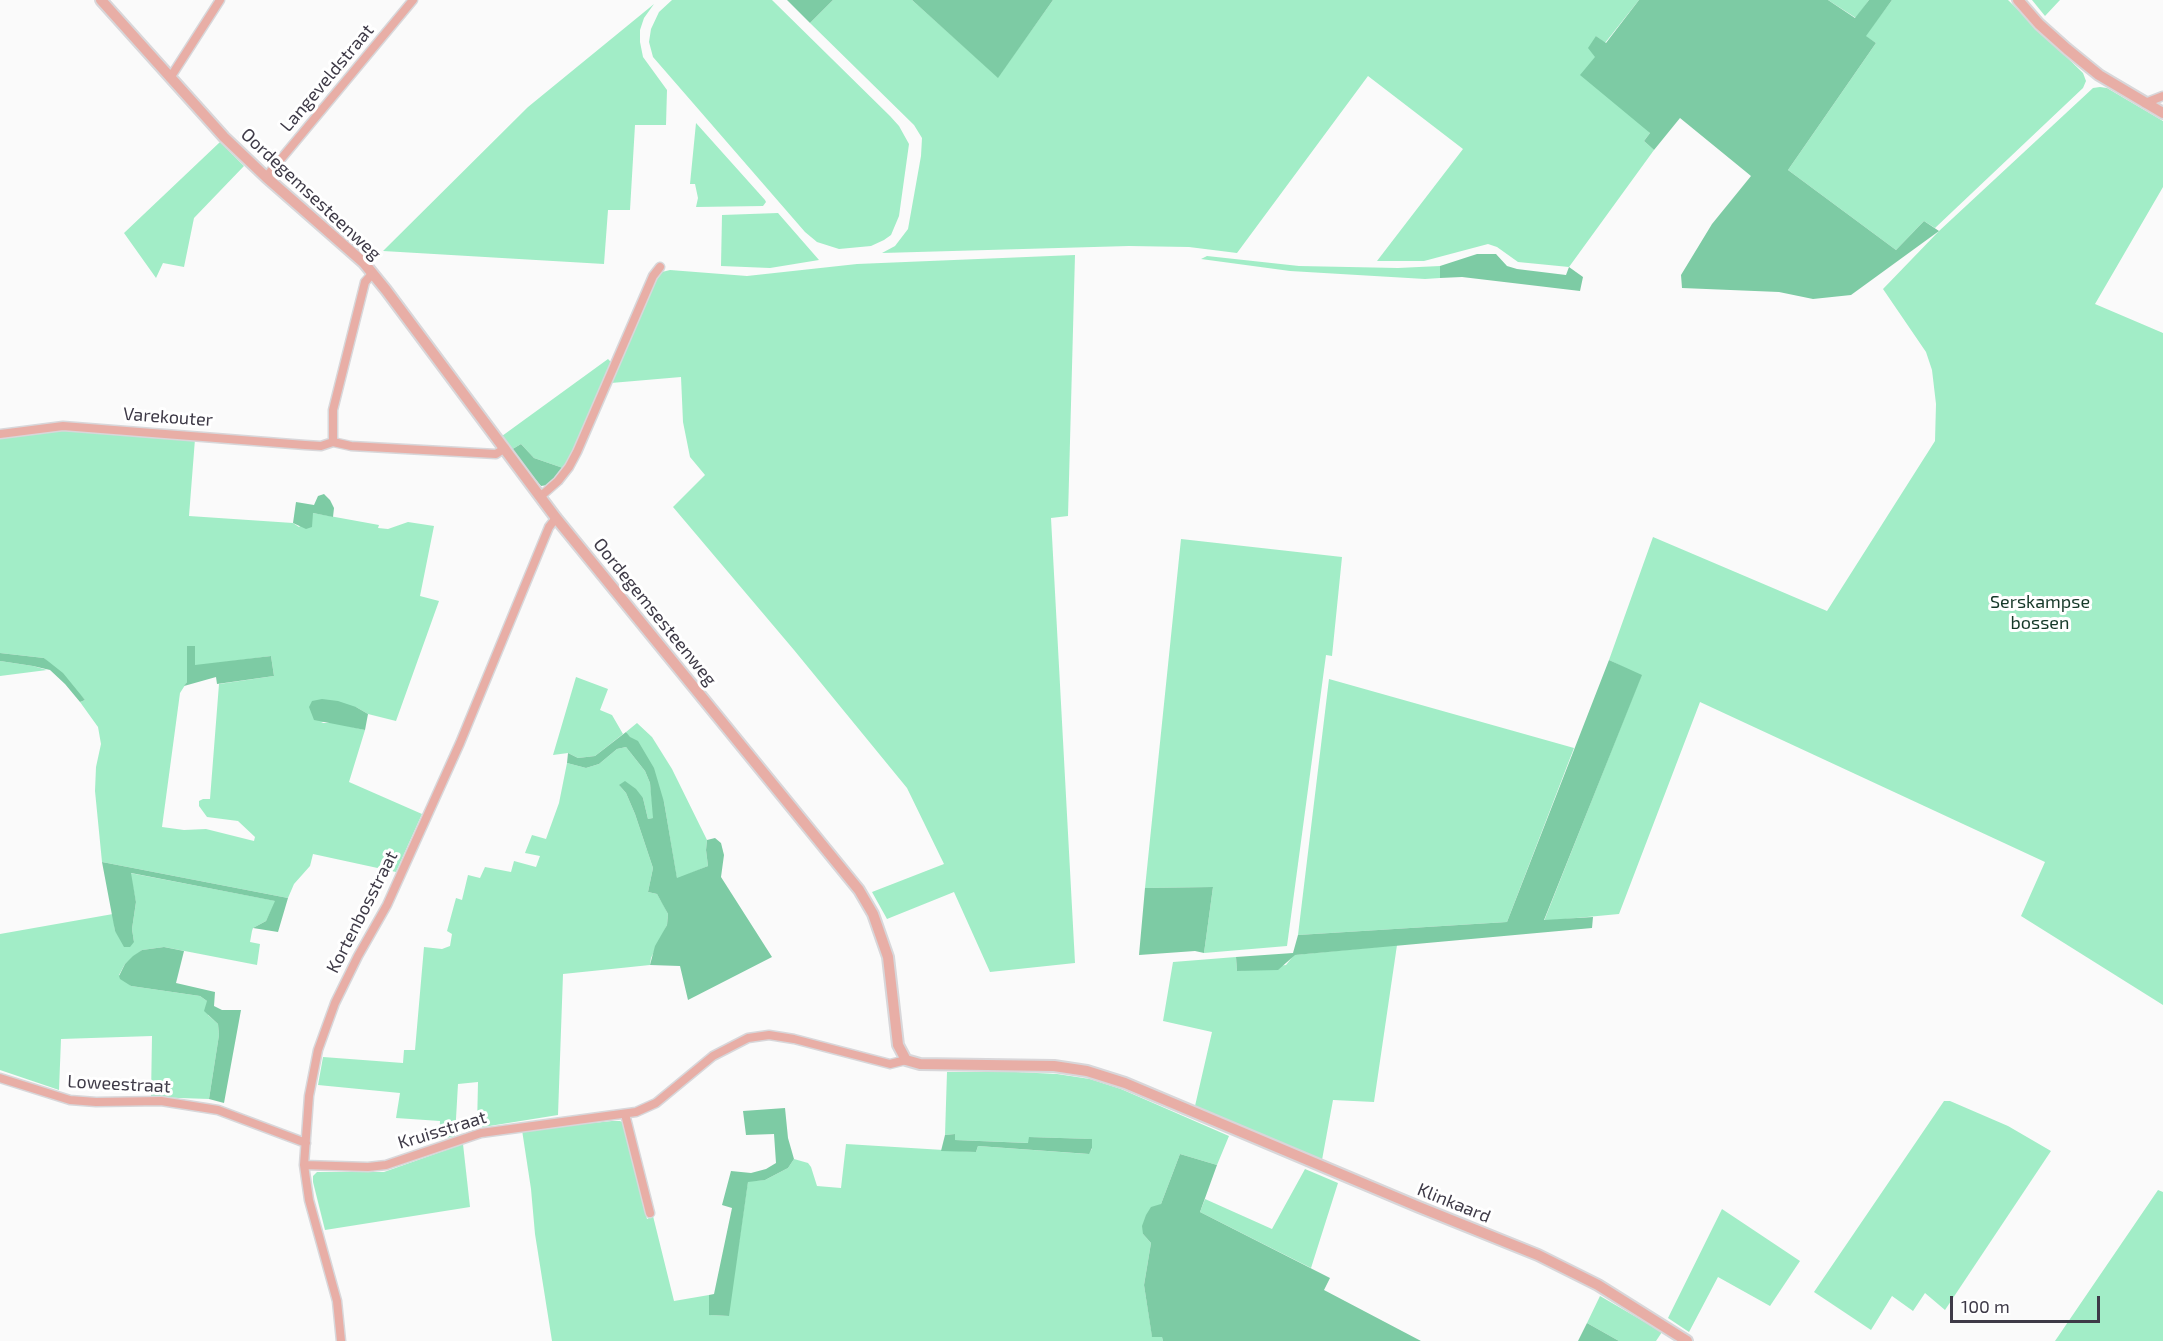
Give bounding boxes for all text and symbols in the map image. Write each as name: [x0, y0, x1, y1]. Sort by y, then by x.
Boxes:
street label: Langeveldstraat: [276, 20, 378, 136]
street label: Oordegemsesteenweg: [236, 123, 386, 265]
street label: Varekouter: [122, 403, 214, 431]
street label: Oordegemsesteenweg: [589, 534, 721, 690]
park label: Serskampse bossen: [1990, 591, 2090, 634]
street label: Kortenbosstraat: [322, 847, 402, 977]
street label: Loweestraat: [67, 1071, 171, 1097]
street label: Kruisstraat: [395, 1106, 489, 1154]
street label: Klinkaard: [1414, 1179, 1494, 1227]
scale bar: [1953, 1284, 2103, 1322]
text: 100 m: [1961, 1295, 2010, 1317]

